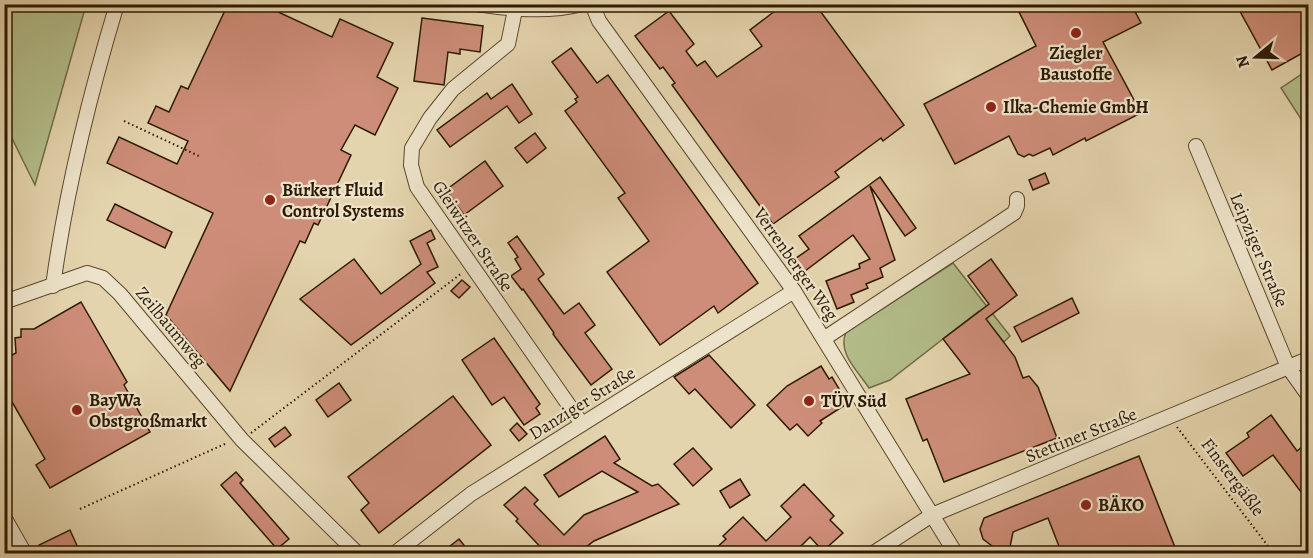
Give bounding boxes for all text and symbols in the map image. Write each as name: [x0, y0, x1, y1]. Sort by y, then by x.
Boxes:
marker: Ziegler Baustoffe: [1069, 26, 1083, 40]
north arrow: [1226, 27, 1286, 87]
place label: Ziegler Baustoffe: [1040, 41, 1112, 86]
text: N: [1230, 52, 1255, 71]
place label: Ilka-Chemie GmbH: [1003, 95, 1149, 119]
marker: Ilka-Chemie GmbH: [984, 100, 998, 114]
street label: Gleiwitzer Straße: [427, 176, 519, 296]
place label: Bürkert Fluid Control Systems: [282, 178, 404, 223]
street label: Leipziger Straße: [1224, 189, 1294, 311]
marker: Bürkert Fluid Control Systems: [263, 193, 277, 207]
street label: Verrenberger Weg: [747, 202, 844, 325]
street label: Zeilbaumweg: [130, 282, 212, 372]
street label: Danziger Straße: [524, 361, 640, 445]
place label: BayWa Obstgroßmarkt: [89, 388, 207, 433]
place label: TÜV Süd: [821, 389, 887, 413]
marker: TÜV Süd: [802, 394, 816, 408]
street label: Stettiner Straße: [1022, 402, 1140, 468]
marker: BayWa Obstgroßmarkt: [70, 403, 84, 417]
street label: Finstergäßle: [1196, 433, 1270, 521]
place label: BÄKO: [1098, 493, 1144, 517]
marker: BÄKO: [1079, 498, 1093, 512]

